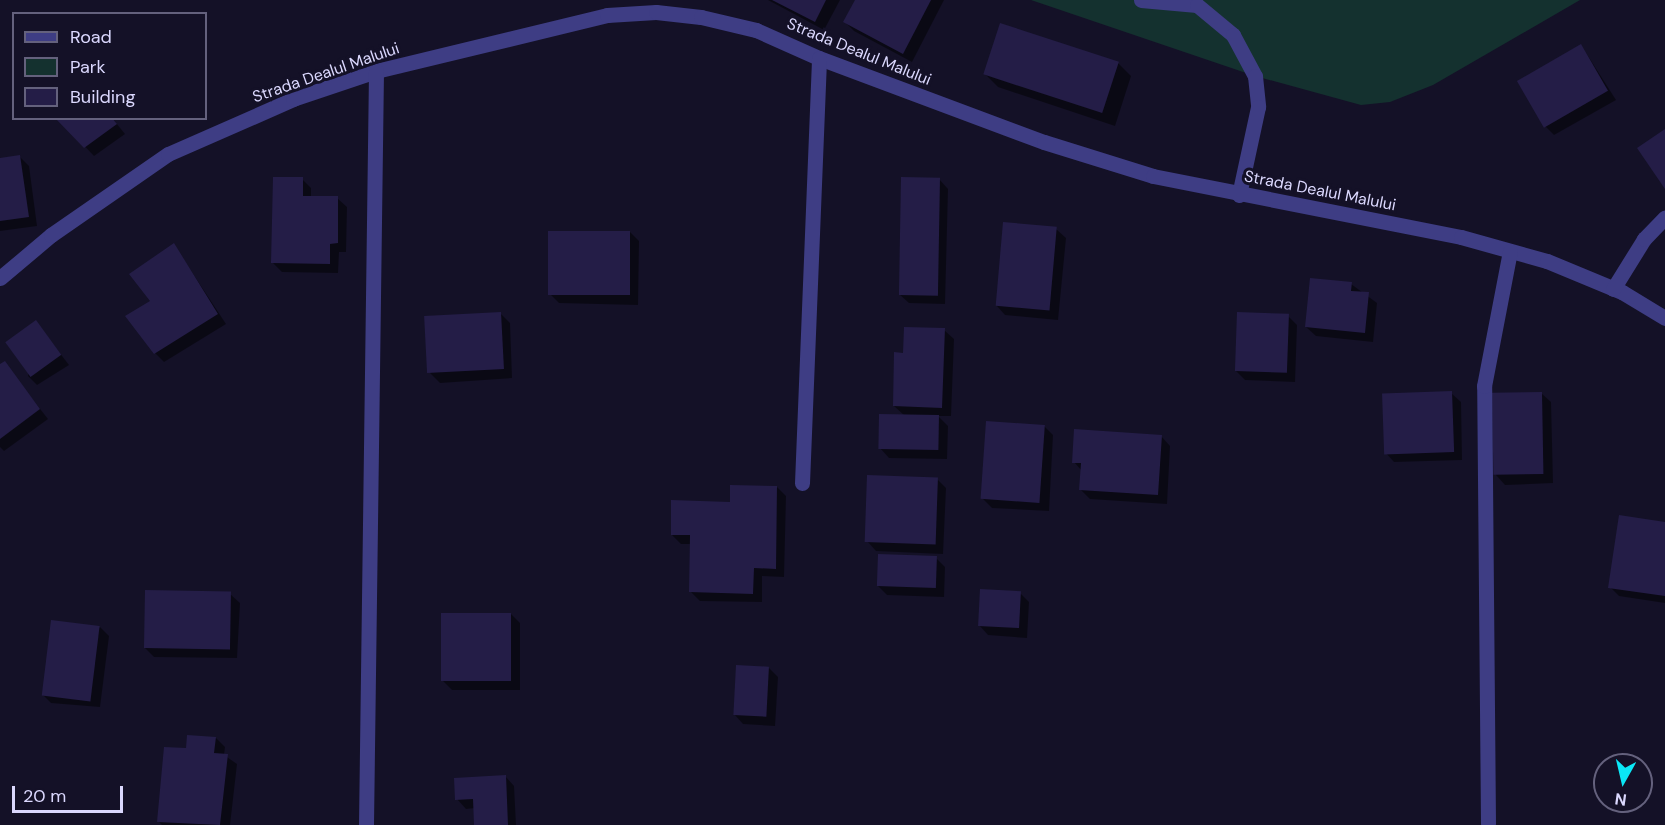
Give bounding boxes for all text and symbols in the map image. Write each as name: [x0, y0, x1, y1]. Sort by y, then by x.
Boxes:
legend: [12, 12, 207, 120]
street label: Strada Dealul Malului: [784, 14, 934, 90]
text: Road: [70, 25, 112, 49]
street label: Strada Dealul Malului: [250, 39, 402, 107]
text: Park: [70, 55, 106, 79]
text: Building: [70, 85, 135, 109]
street label: Strada Dealul Malului: [1243, 167, 1397, 215]
north arrow: [1593, 753, 1653, 813]
scale bar: [15, 774, 126, 812]
text: 20 m: [23, 784, 66, 808]
text: N: [1613, 788, 1628, 811]

